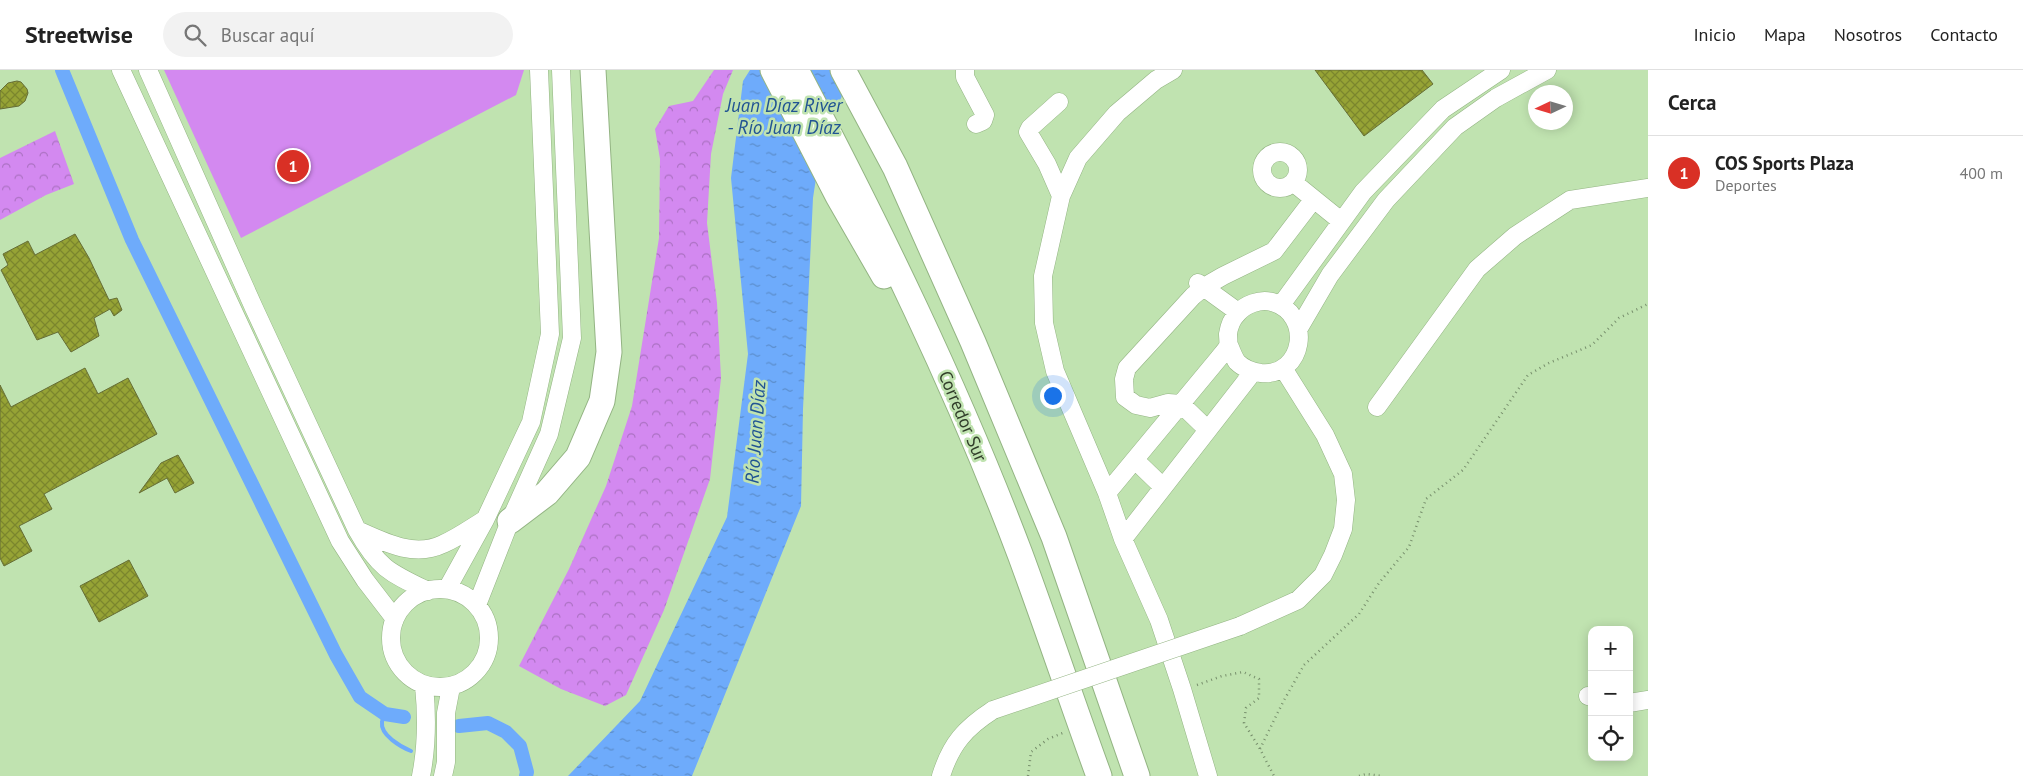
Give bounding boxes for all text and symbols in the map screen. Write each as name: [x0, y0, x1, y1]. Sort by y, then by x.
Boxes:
search box: [163, 12, 513, 57]
text: Streetwise: [25, 19, 133, 50]
icon: search: [181, 21, 209, 49]
text: Buscar aquí: [221, 23, 315, 47]
text: Inicio: [1693, 23, 1736, 46]
text: Mapa: [1764, 23, 1806, 46]
text: Nosotros: [1834, 23, 1902, 46]
text: Contacto: [1930, 23, 1998, 46]
north arrow: [1528, 85, 1573, 130]
text: Cerca: [1668, 89, 1717, 116]
water label: Juan Díaz River - Río Juan Díaz: [724, 93, 844, 139]
pin: 1: [277, 147, 309, 185]
text: COS Sports Plaza: [1715, 151, 1854, 175]
text: 1: [1679, 163, 1689, 183]
text: 400 m: [1960, 163, 2003, 183]
text: Deportes: [1715, 175, 1777, 195]
street label: Corredor Sur: [934, 367, 992, 465]
water label: Río Juan Díaz: [739, 379, 771, 484]
your location: [1040, 383, 1066, 409]
map controls: [1588, 626, 1633, 761]
button: +: [1588, 626, 1633, 671]
button: −: [1588, 671, 1633, 716]
button: locate: [1588, 716, 1633, 761]

